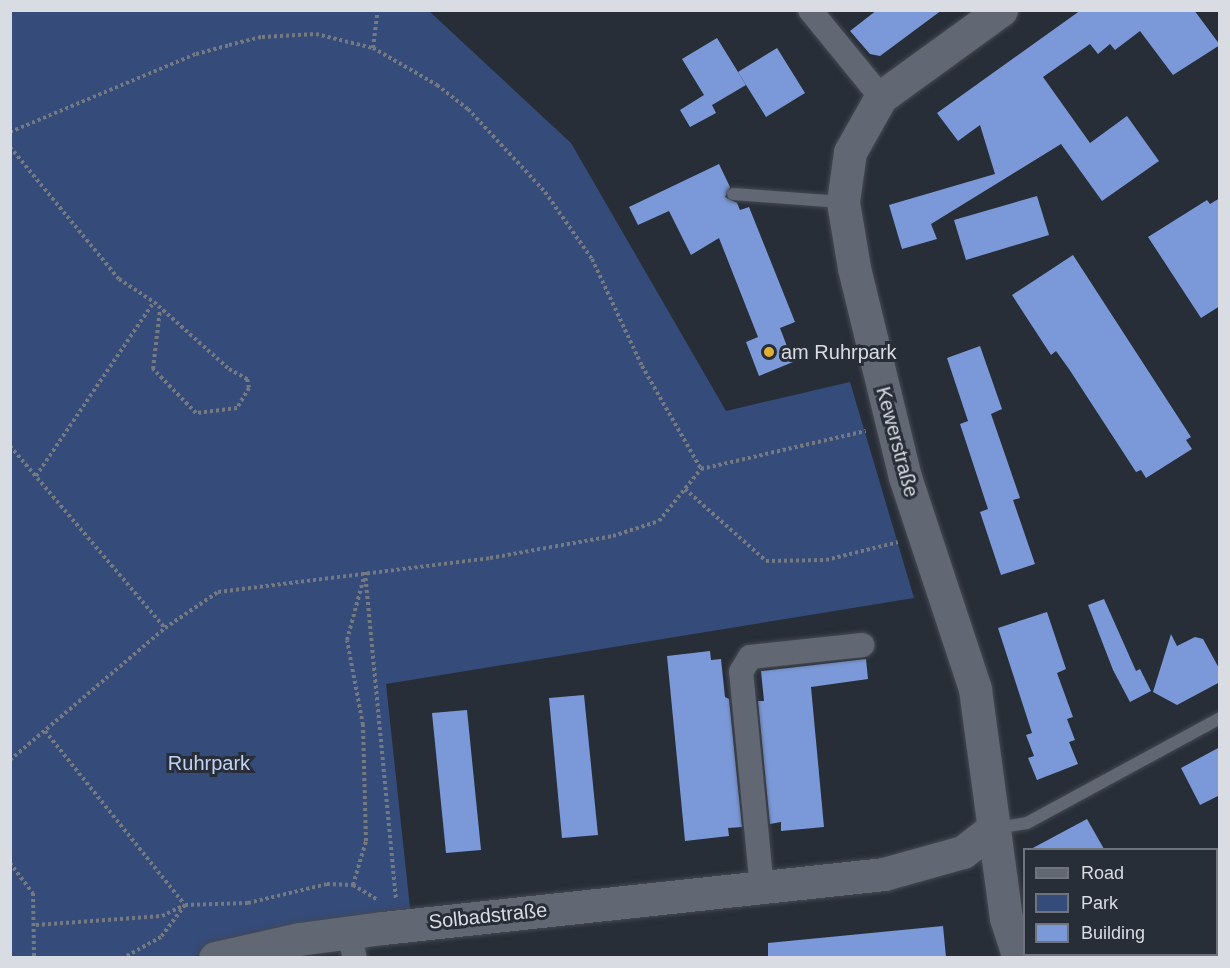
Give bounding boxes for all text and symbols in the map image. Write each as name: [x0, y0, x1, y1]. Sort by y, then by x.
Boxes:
place label: am Ruhrpark: [781, 340, 897, 364]
marker: am Ruhrpark: [762, 345, 776, 359]
street label: Kewerstraße: [871, 384, 923, 500]
park label: Ruhrpark: [168, 751, 250, 775]
legend: [1023, 848, 1218, 956]
text: Road: [1081, 863, 1124, 883]
text: Park: [1081, 893, 1118, 913]
street label: Solbadstraße: [428, 898, 548, 934]
text: Building: [1081, 923, 1145, 943]

